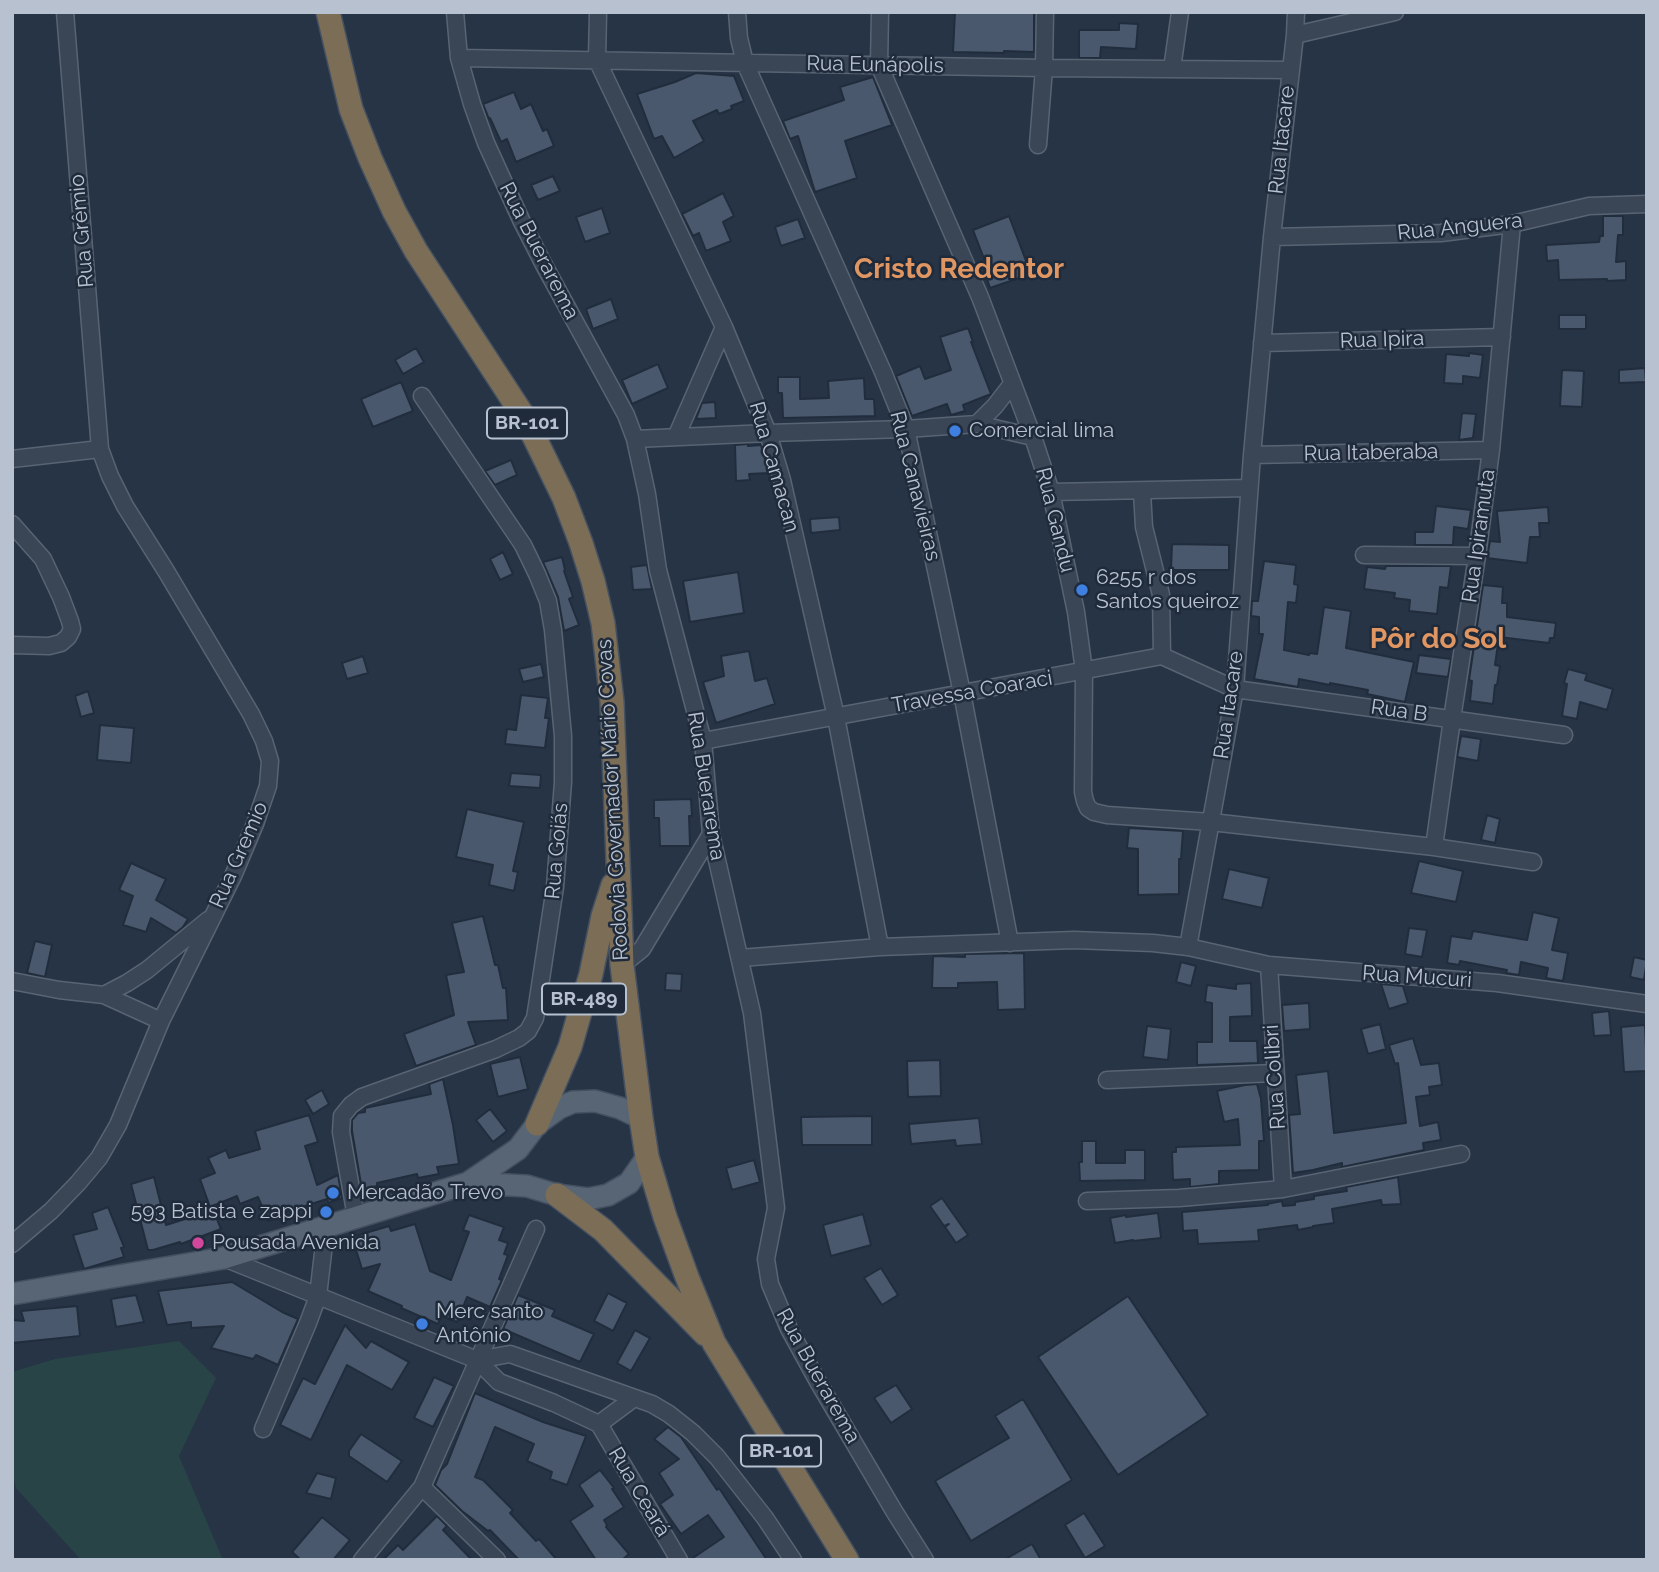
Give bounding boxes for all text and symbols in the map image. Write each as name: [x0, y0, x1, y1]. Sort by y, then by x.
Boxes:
street label: Rua Eunápolis: [806, 51, 944, 79]
street label: Rua Itacare: [1264, 85, 1300, 195]
street label: Rua Grêmio: [64, 173, 100, 289]
street label: Rua Buerarema: [494, 178, 584, 324]
street label: Rua Anguera: [1396, 208, 1524, 246]
district label: Cristo Redentor: [854, 253, 1064, 287]
street label: Rua Ipira: [1339, 326, 1425, 354]
street label: Rua Camacan: [743, 399, 805, 535]
road number: BR-101: [487, 408, 567, 438]
street label: Rua Canavieiras: [884, 408, 946, 564]
place label: Comercial lima: [969, 418, 1114, 444]
marker: Comercial lima: [947, 423, 963, 439]
street label: Rua Itaberaba: [1303, 439, 1439, 467]
street label: Rua Gandu: [1030, 465, 1080, 575]
street label: Rua Ipiramuta: [1457, 468, 1501, 604]
place label: 6255 r dos Santos queiroz: [1096, 565, 1239, 615]
marker: 6255 r dos Santos queiroz: [1074, 582, 1090, 598]
district label: Pôr do Sol: [1370, 623, 1506, 657]
street label: Rodovia Governador Mário Covas: [592, 639, 634, 961]
street label: Rua Itacare: [1209, 649, 1249, 761]
street label: Travessa Coaraci: [890, 665, 1054, 719]
street label: Rua B: [1369, 695, 1429, 727]
street label: Rua Buerarema: [682, 710, 730, 862]
street label: Rua Gremio: [204, 798, 274, 912]
street label: Rua Goiás: [540, 802, 574, 900]
street label: Rua Mucuri: [1361, 961, 1473, 993]
road number: BR-489: [542, 984, 626, 1015]
street label: Rua Colibri: [1259, 1024, 1291, 1130]
place label: Mercadão Trevo: [347, 1180, 503, 1206]
marker: Mercadão Trevo: [325, 1185, 341, 1201]
place label: 593 Batista e zappi: [131, 1199, 312, 1225]
marker: 593 Batista e zappi: [318, 1204, 334, 1220]
place label: Pousada Avenida: [212, 1230, 379, 1256]
marker: Pousada Avenida: [190, 1235, 206, 1251]
place label: Merc santo Antônio: [436, 1299, 544, 1349]
street label: Rua Buerarema: [771, 1304, 865, 1448]
marker: Merc santo Antônio: [414, 1316, 430, 1332]
road number: BR-101: [741, 1436, 821, 1466]
street label: Rua Ceará: [603, 1443, 675, 1541]

